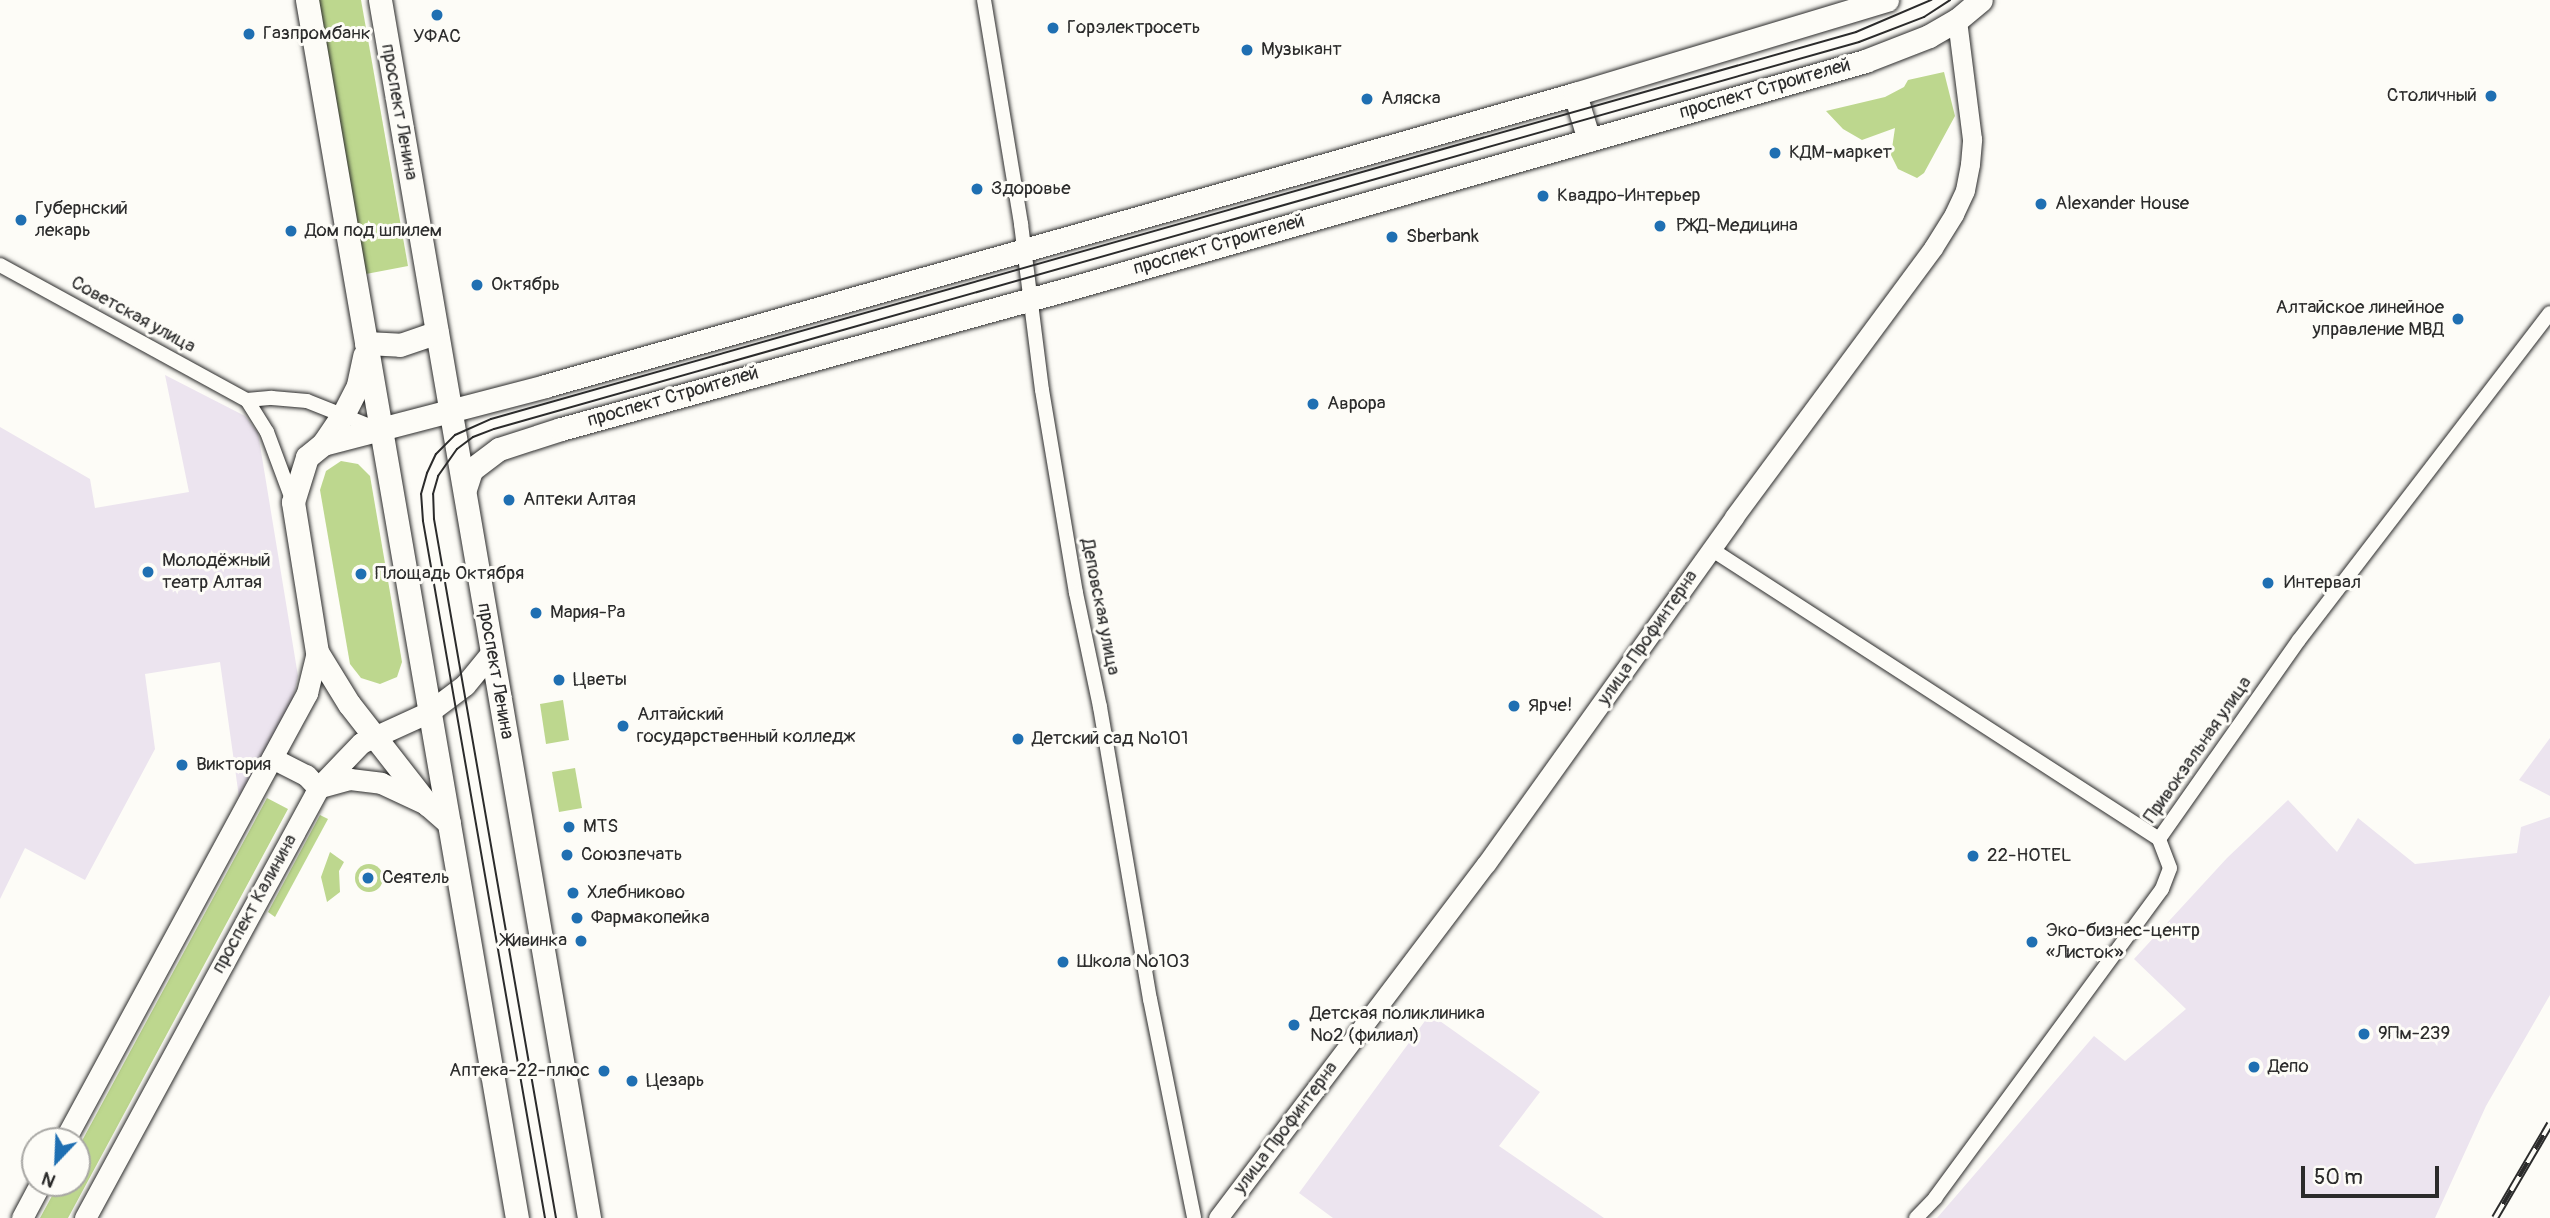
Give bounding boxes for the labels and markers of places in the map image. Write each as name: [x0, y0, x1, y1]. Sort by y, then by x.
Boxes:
marker: УФАС: [429, 7, 445, 23]
place label: Горэлектросеть: [1067, 17, 1201, 39]
marker: Горэлектросеть: [1045, 20, 1061, 36]
place label: Газпромбанк: [263, 23, 370, 45]
marker: Газпромбанк: [241, 26, 257, 42]
place label: УФАС: [413, 26, 461, 48]
place label: Музыкант: [1261, 39, 1342, 61]
marker: Музыкант: [1239, 42, 1255, 58]
place label: Столичный: [2387, 85, 2477, 107]
place label: Аляска: [1381, 88, 1441, 110]
marker: Столичный: [2483, 88, 2499, 104]
marker: Аляска: [1359, 91, 1375, 107]
place label: КДМ-маркет: [1789, 142, 1892, 164]
marker: КДМ-маркет: [1767, 145, 1783, 161]
place label: Здоровье: [991, 178, 1071, 200]
marker: Здоровье: [969, 181, 985, 197]
place label: Квадро-Интерьер: [1557, 185, 1701, 207]
marker: Квадро-Интерьер: [1535, 188, 1551, 204]
place label: Alexander House: [2055, 193, 2189, 215]
marker: Alexander House: [2033, 196, 2049, 212]
place label: Губернский лекарь: [35, 198, 128, 242]
marker: Губернский лекарь: [13, 212, 29, 228]
place label: РЖД-Медицина: [1676, 215, 1798, 237]
marker: РЖД-Медицина: [1650, 216, 1670, 236]
place label: Дом под шпилем: [305, 220, 442, 242]
marker: Дом под шпилем: [283, 223, 299, 239]
place label: Sberbank: [1406, 226, 1479, 248]
marker: Sberbank: [1384, 229, 1400, 245]
place label: Октябрь: [491, 274, 560, 296]
marker: Октябрь: [469, 277, 485, 293]
place label: Алтайское линейное управление МВД: [2276, 297, 2444, 341]
marker: Алтайское линейное управление МВД: [2450, 311, 2466, 327]
place label: Аврора: [1327, 393, 1386, 415]
marker: Аврора: [1305, 396, 1321, 412]
place label: Аптеки Алтая: [523, 489, 636, 511]
marker: Аптеки Алтая: [501, 492, 517, 508]
place label: Молодёжный театр Алтая: [162, 550, 271, 594]
place label: Площадь Октября: [375, 563, 524, 585]
marker: Молодёжный театр Алтая: [140, 564, 156, 580]
marker: Площадь Октября: [353, 566, 369, 582]
place label: Интервал: [2284, 572, 2361, 594]
marker: Интервал: [2258, 573, 2278, 593]
place label: Мария-Ра: [550, 602, 625, 624]
marker: Мария-Ра: [528, 605, 544, 621]
place label: Цветы: [573, 669, 627, 691]
marker: Цветы: [551, 672, 567, 688]
place label: Ярче!: [1528, 695, 1572, 717]
marker: Ярче!: [1506, 698, 1522, 714]
place label: Алтайский государственный колледж: [637, 704, 855, 748]
marker: Алтайский государственный колледж: [615, 718, 631, 734]
place label: Детский сад №101: [1032, 728, 1188, 750]
marker: Детский сад №101: [1010, 731, 1026, 747]
place label: Виктория: [196, 754, 271, 776]
marker: Виктория: [174, 757, 190, 773]
place label: MTS: [583, 816, 618, 838]
marker: MTS: [561, 819, 577, 835]
place label: Союзпечать: [581, 844, 683, 866]
place label: 22-HOTEL: [1987, 845, 2072, 867]
marker: Союзпечать: [559, 847, 575, 863]
marker: 22-HOTEL: [1965, 848, 1981, 864]
place label: Сеятель: [382, 867, 450, 889]
marker: Сеятель: [360, 870, 376, 886]
place label: Хлебниково: [587, 882, 685, 904]
marker: Хлебниково: [565, 885, 581, 901]
place label: Фармакопейка: [591, 907, 710, 929]
marker: Фармакопейка: [569, 910, 585, 926]
place label: Эко-бизнес-центр «Листок»: [2046, 920, 2200, 964]
place label: Живинка: [501, 930, 567, 952]
marker: Живинка: [573, 933, 589, 949]
marker: Эко-бизнес-центр «Листок»: [2024, 934, 2040, 950]
place label: Школа №103: [1077, 951, 1190, 973]
marker: Школа №103: [1055, 954, 1071, 970]
place label: Детская поликлиника №2 (филиал): [1310, 1003, 1485, 1047]
marker: Детская поликлиника №2 (филиал): [1284, 1015, 1304, 1035]
place label: 9Пм-239: [2378, 1023, 2450, 1045]
marker: 9Пм-239: [2356, 1026, 2372, 1042]
place label: Депо: [2268, 1056, 2309, 1078]
marker: Депо: [2246, 1059, 2262, 1075]
place label: Аптека-22-плюс: [449, 1060, 590, 1082]
marker: Аптека-22-плюс: [596, 1063, 612, 1079]
place label: Цезарь: [646, 1070, 705, 1092]
marker: Цезарь: [624, 1073, 640, 1089]

